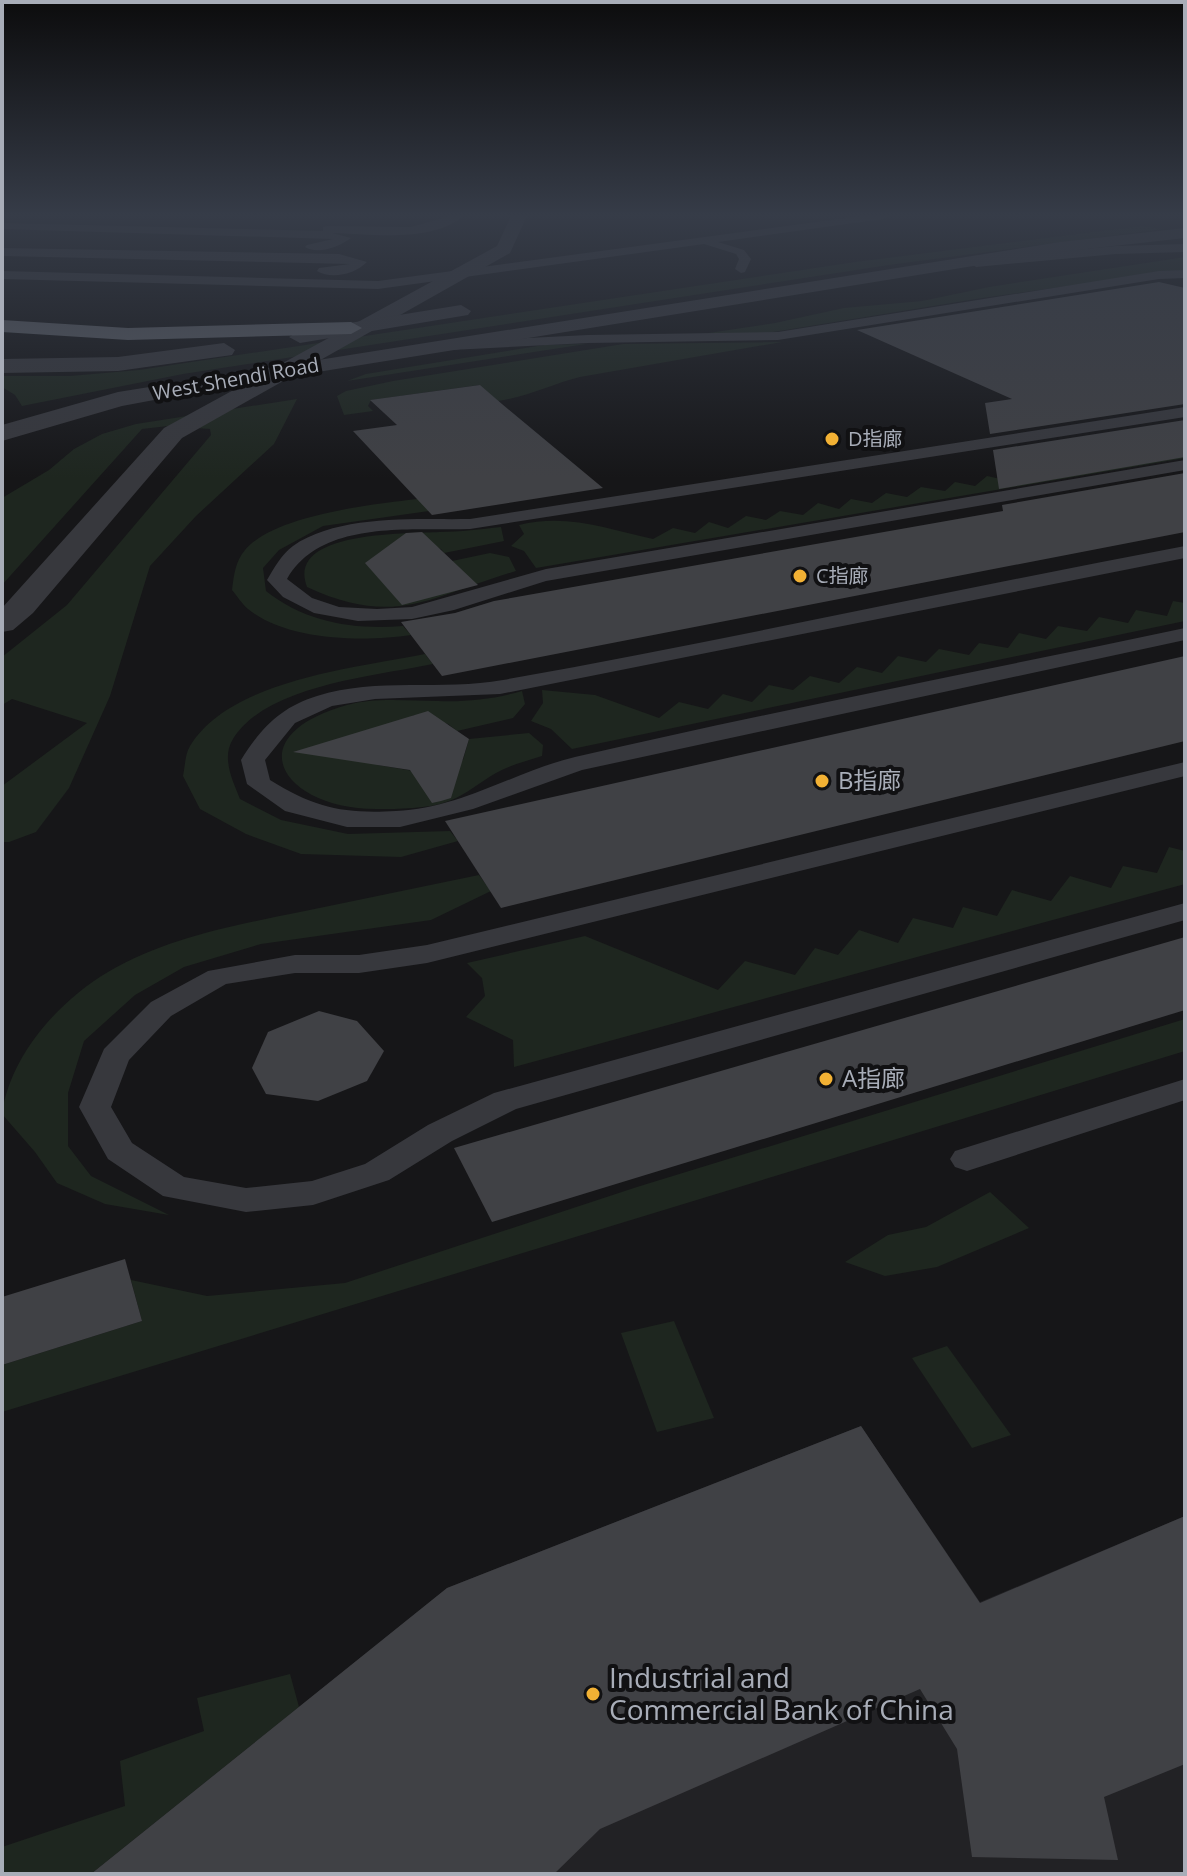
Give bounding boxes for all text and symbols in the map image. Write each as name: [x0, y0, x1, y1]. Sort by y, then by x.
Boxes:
street label: West Shendi Road: [151, 351, 321, 406]
place label: D指廊: [848, 425, 903, 452]
marker: D指廊: [823, 430, 841, 448]
place label: C指廊: [816, 562, 869, 589]
marker: C指廊: [791, 567, 809, 585]
place label: B指廊: [838, 763, 902, 796]
marker: B指廊: [813, 772, 831, 790]
place label: A指廊: [842, 1061, 905, 1094]
marker: A指廊: [817, 1070, 835, 1088]
place label: Industrial and Commercial Bank of China: [609, 1658, 954, 1728]
marker: Industrial and Commercial Bank of China: [584, 1685, 602, 1703]

